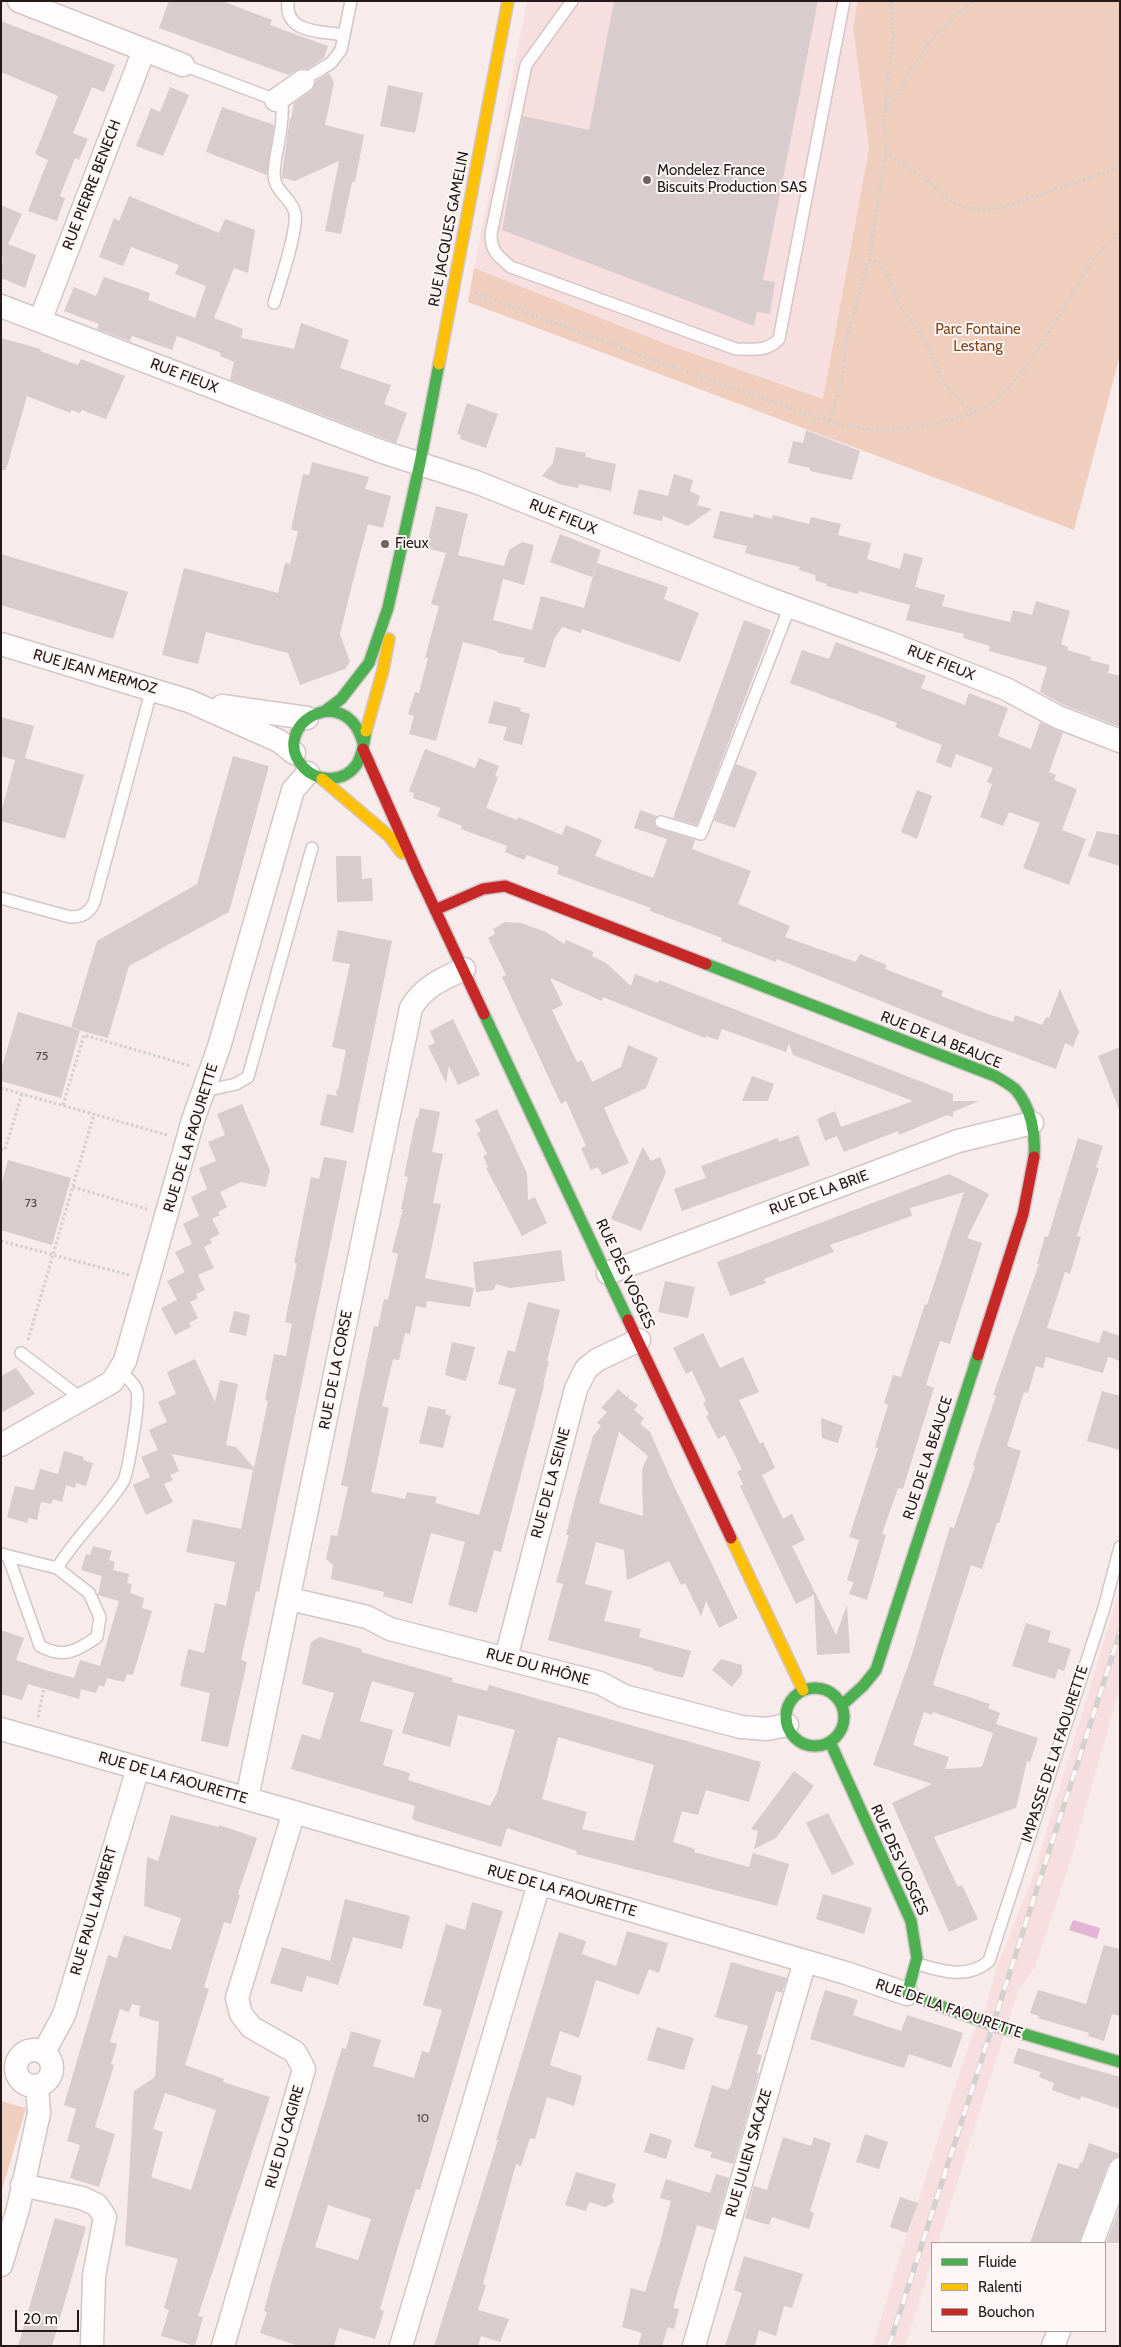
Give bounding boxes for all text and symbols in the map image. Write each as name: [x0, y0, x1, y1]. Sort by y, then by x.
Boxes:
street label: RUE PIERRE BENECH: [59, 117, 125, 253]
street label: RUE JACQUES GAMELIN: [425, 150, 473, 308]
place label: Mondelez France Biscuits Production SAS: [657, 162, 807, 197]
marker: Mondelez France Biscuits Production SAS: [641, 174, 653, 186]
park label: Parc Fontaine Lestang: [935, 321, 1021, 356]
street label: RUE FIEUX: [147, 355, 221, 397]
street label: RUE FIEUX: [527, 495, 599, 539]
place label: Fieux: [395, 535, 429, 553]
marker: Fieux: [379, 538, 391, 550]
street label: RUE FIEUX: [905, 641, 977, 685]
street label: RUE JEAN MERMOZ: [31, 646, 159, 698]
street label: RUE DE LA BEAUCE: [878, 1007, 1004, 1073]
house number: 75: [36, 1049, 48, 1063]
street label: RUE DE LA FAOURETTE: [160, 1061, 222, 1215]
street label: RUE DE LA BRIE: [767, 1167, 871, 1219]
house number: 73: [25, 1196, 37, 1210]
street label: RUE DES VOSGES: [592, 1216, 658, 1332]
street label: RUE DE LA CORSE: [316, 1309, 356, 1431]
street label: RUE DE LA BEAUCE: [900, 1394, 956, 1522]
street label: RUE DE LA SEINE: [528, 1426, 574, 1540]
street label: RUE DU RHÔNE: [484, 1644, 592, 1690]
street label: IMPASSE DE LA FAOURETTE: [1018, 1663, 1092, 1845]
street label: RUE DE LA FAOURETTE: [96, 1748, 250, 1808]
street label: RUE DES VOSGES: [867, 1802, 931, 1918]
street label: RUE PAUL LAMBERT: [67, 1844, 121, 1978]
street label: RUE DE LA FAOURETTE: [485, 1861, 639, 1921]
street label: RUE DE LA FAOURETTE: [873, 1975, 1025, 2043]
street label: RUE DU CAGIRE: [262, 2083, 308, 2191]
street label: RUE JULIEN SACAZE: [722, 2087, 776, 2219]
house number: 10: [417, 2111, 429, 2125]
legend: [931, 2242, 1106, 2332]
text: Fluide: [978, 2253, 1016, 2271]
text: Ralenti: [978, 2278, 1022, 2296]
scale bar: [18, 2300, 81, 2332]
text: Bouchon: [978, 2303, 1035, 2321]
text: 20 m: [23, 2310, 58, 2328]

